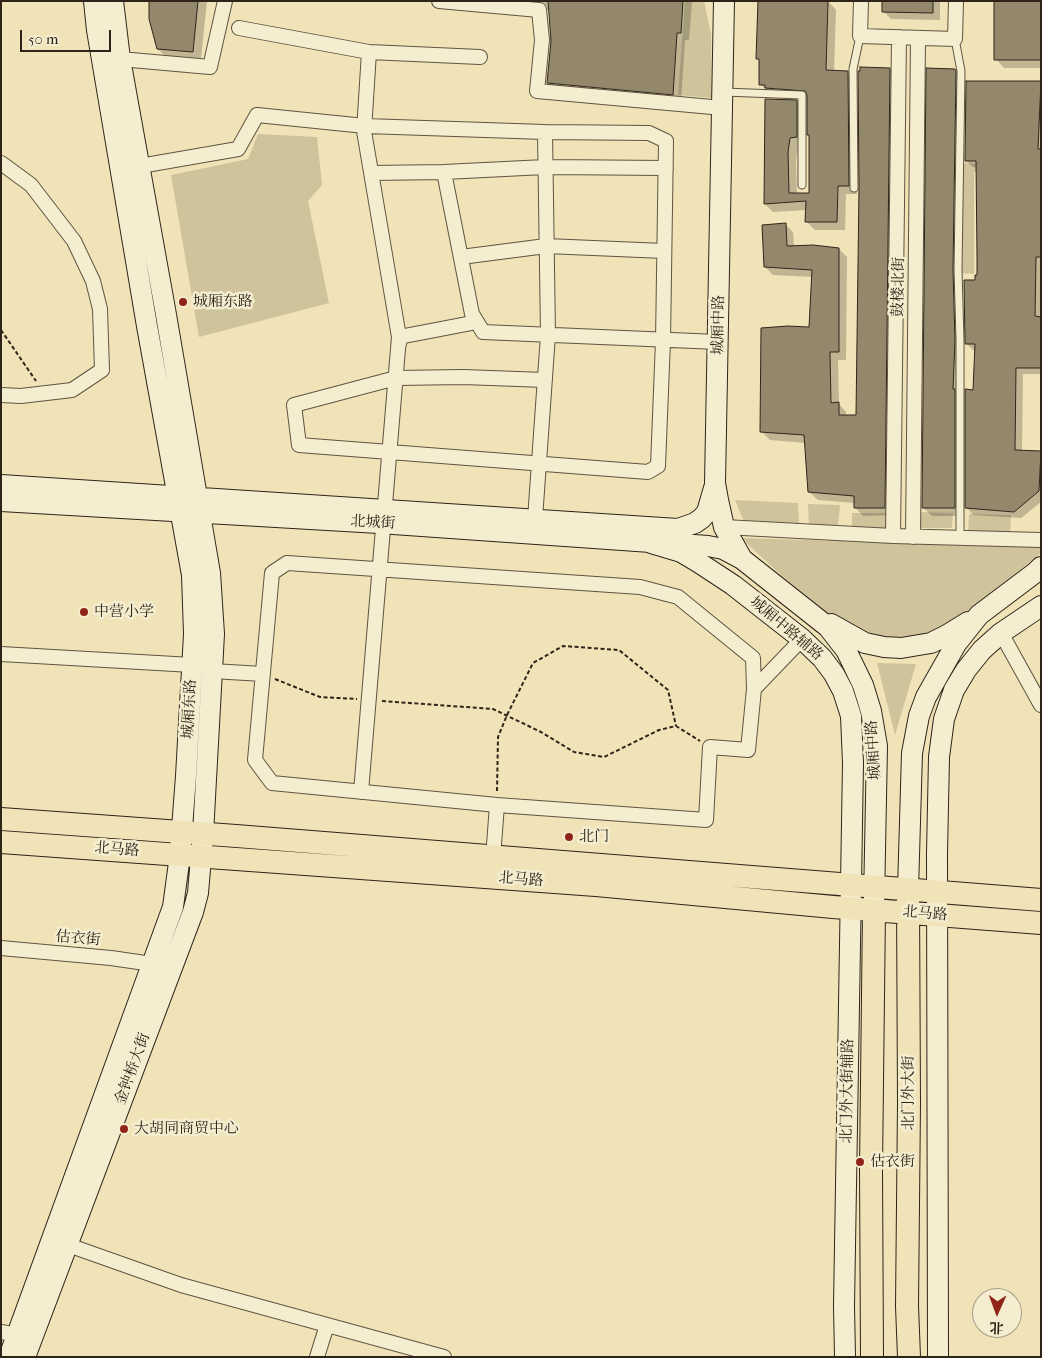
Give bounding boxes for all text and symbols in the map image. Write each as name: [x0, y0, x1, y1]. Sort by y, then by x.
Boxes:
scale bar: [22, 20, 114, 52]
text: 50 m: [28, 30, 58, 48]
street label: 鼓楼北街: [889, 257, 909, 317]
place label: 城厢东路: [193, 293, 253, 311]
street label: 城厢中路: [709, 295, 729, 355]
marker: 城厢东路: [177, 296, 189, 308]
street label: 北城街: [350, 513, 396, 533]
street label: 城厢中路辅路: [746, 593, 826, 665]
place label: 中营小学: [94, 603, 154, 621]
marker: 中营小学: [78, 606, 90, 618]
street label: 城厢东路: [179, 679, 201, 739]
street label: 城厢中路: [863, 719, 885, 781]
place label: 北门: [579, 828, 609, 846]
marker: 北门: [563, 831, 575, 843]
street label: 北马路: [94, 839, 140, 861]
street label: 北马路: [498, 869, 544, 891]
street label: 北马路: [902, 903, 948, 925]
street label: 估衣街: [55, 928, 101, 950]
street label: 金钟桥大街: [112, 1031, 154, 1107]
street label: 北门外大街辅路: [838, 1038, 858, 1144]
street label: 北门外大街: [900, 1056, 918, 1130]
place label: 大胡同商贸中心: [134, 1120, 239, 1138]
marker: 大胡同商贸中心: [118, 1123, 130, 1135]
place label: 估衣街: [870, 1153, 915, 1171]
marker: 估衣街: [854, 1156, 866, 1168]
north arrow: [972, 1288, 1022, 1338]
text: 北: [989, 1319, 1004, 1336]

